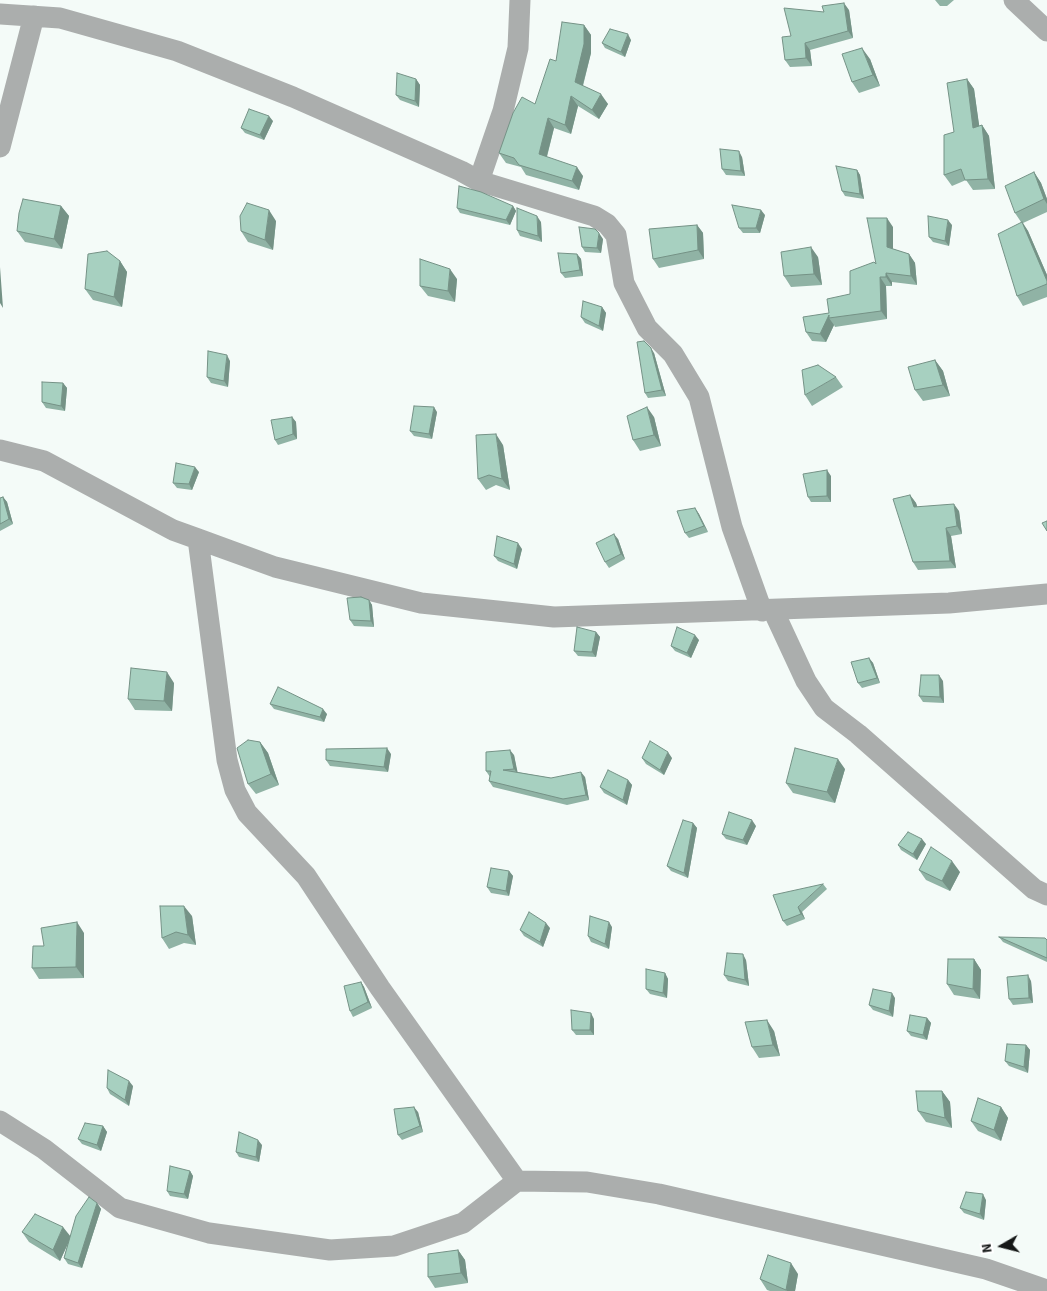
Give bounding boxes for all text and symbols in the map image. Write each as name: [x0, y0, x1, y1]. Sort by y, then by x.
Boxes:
north arrow: [977, 1221, 1027, 1271]
text: N: [977, 1242, 998, 1254]

